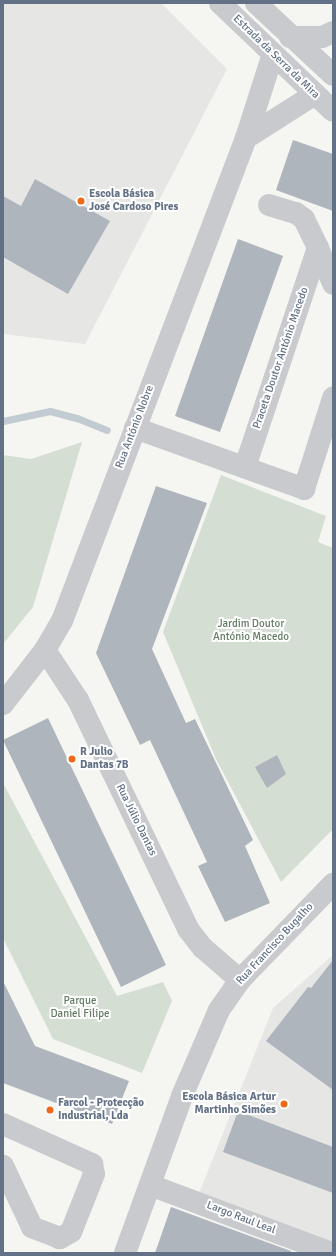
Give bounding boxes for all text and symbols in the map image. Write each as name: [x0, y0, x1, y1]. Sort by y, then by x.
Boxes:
street label: Estrada da Serra da Mira: [230, 12, 322, 102]
place label: Escola Básica José Cardoso Pires: [89, 188, 178, 214]
marker: Escola Básica José Cardoso Pires: [76, 196, 86, 206]
street label: Praceta Doutor António Macedo: [251, 286, 311, 430]
street label: Rua António Nobre: [113, 384, 157, 470]
park label: Jardim Doutor António Macedo: [213, 618, 289, 644]
place label: R Julio Dantas 7B: [80, 746, 129, 772]
marker: R Julio Dantas 7B: [67, 754, 77, 764]
street label: Rua Júlio Dantas: [113, 782, 159, 858]
street label: Rua Francisco Bugalho: [234, 900, 316, 988]
park label: Parque Daniel Filipe: [51, 995, 109, 1021]
place label: Escola Básica Artur Martinho Simões: [182, 1091, 276, 1117]
place label: Farcol - Protecção Industrial, Lda: [58, 1097, 144, 1123]
marker: Escola Básica Artur Martinho Simões: [279, 1099, 289, 1109]
marker: Farcol - Protecção Industrial, Lda: [45, 1105, 55, 1115]
street label: Largo Raul Leal: [205, 1199, 277, 1237]

